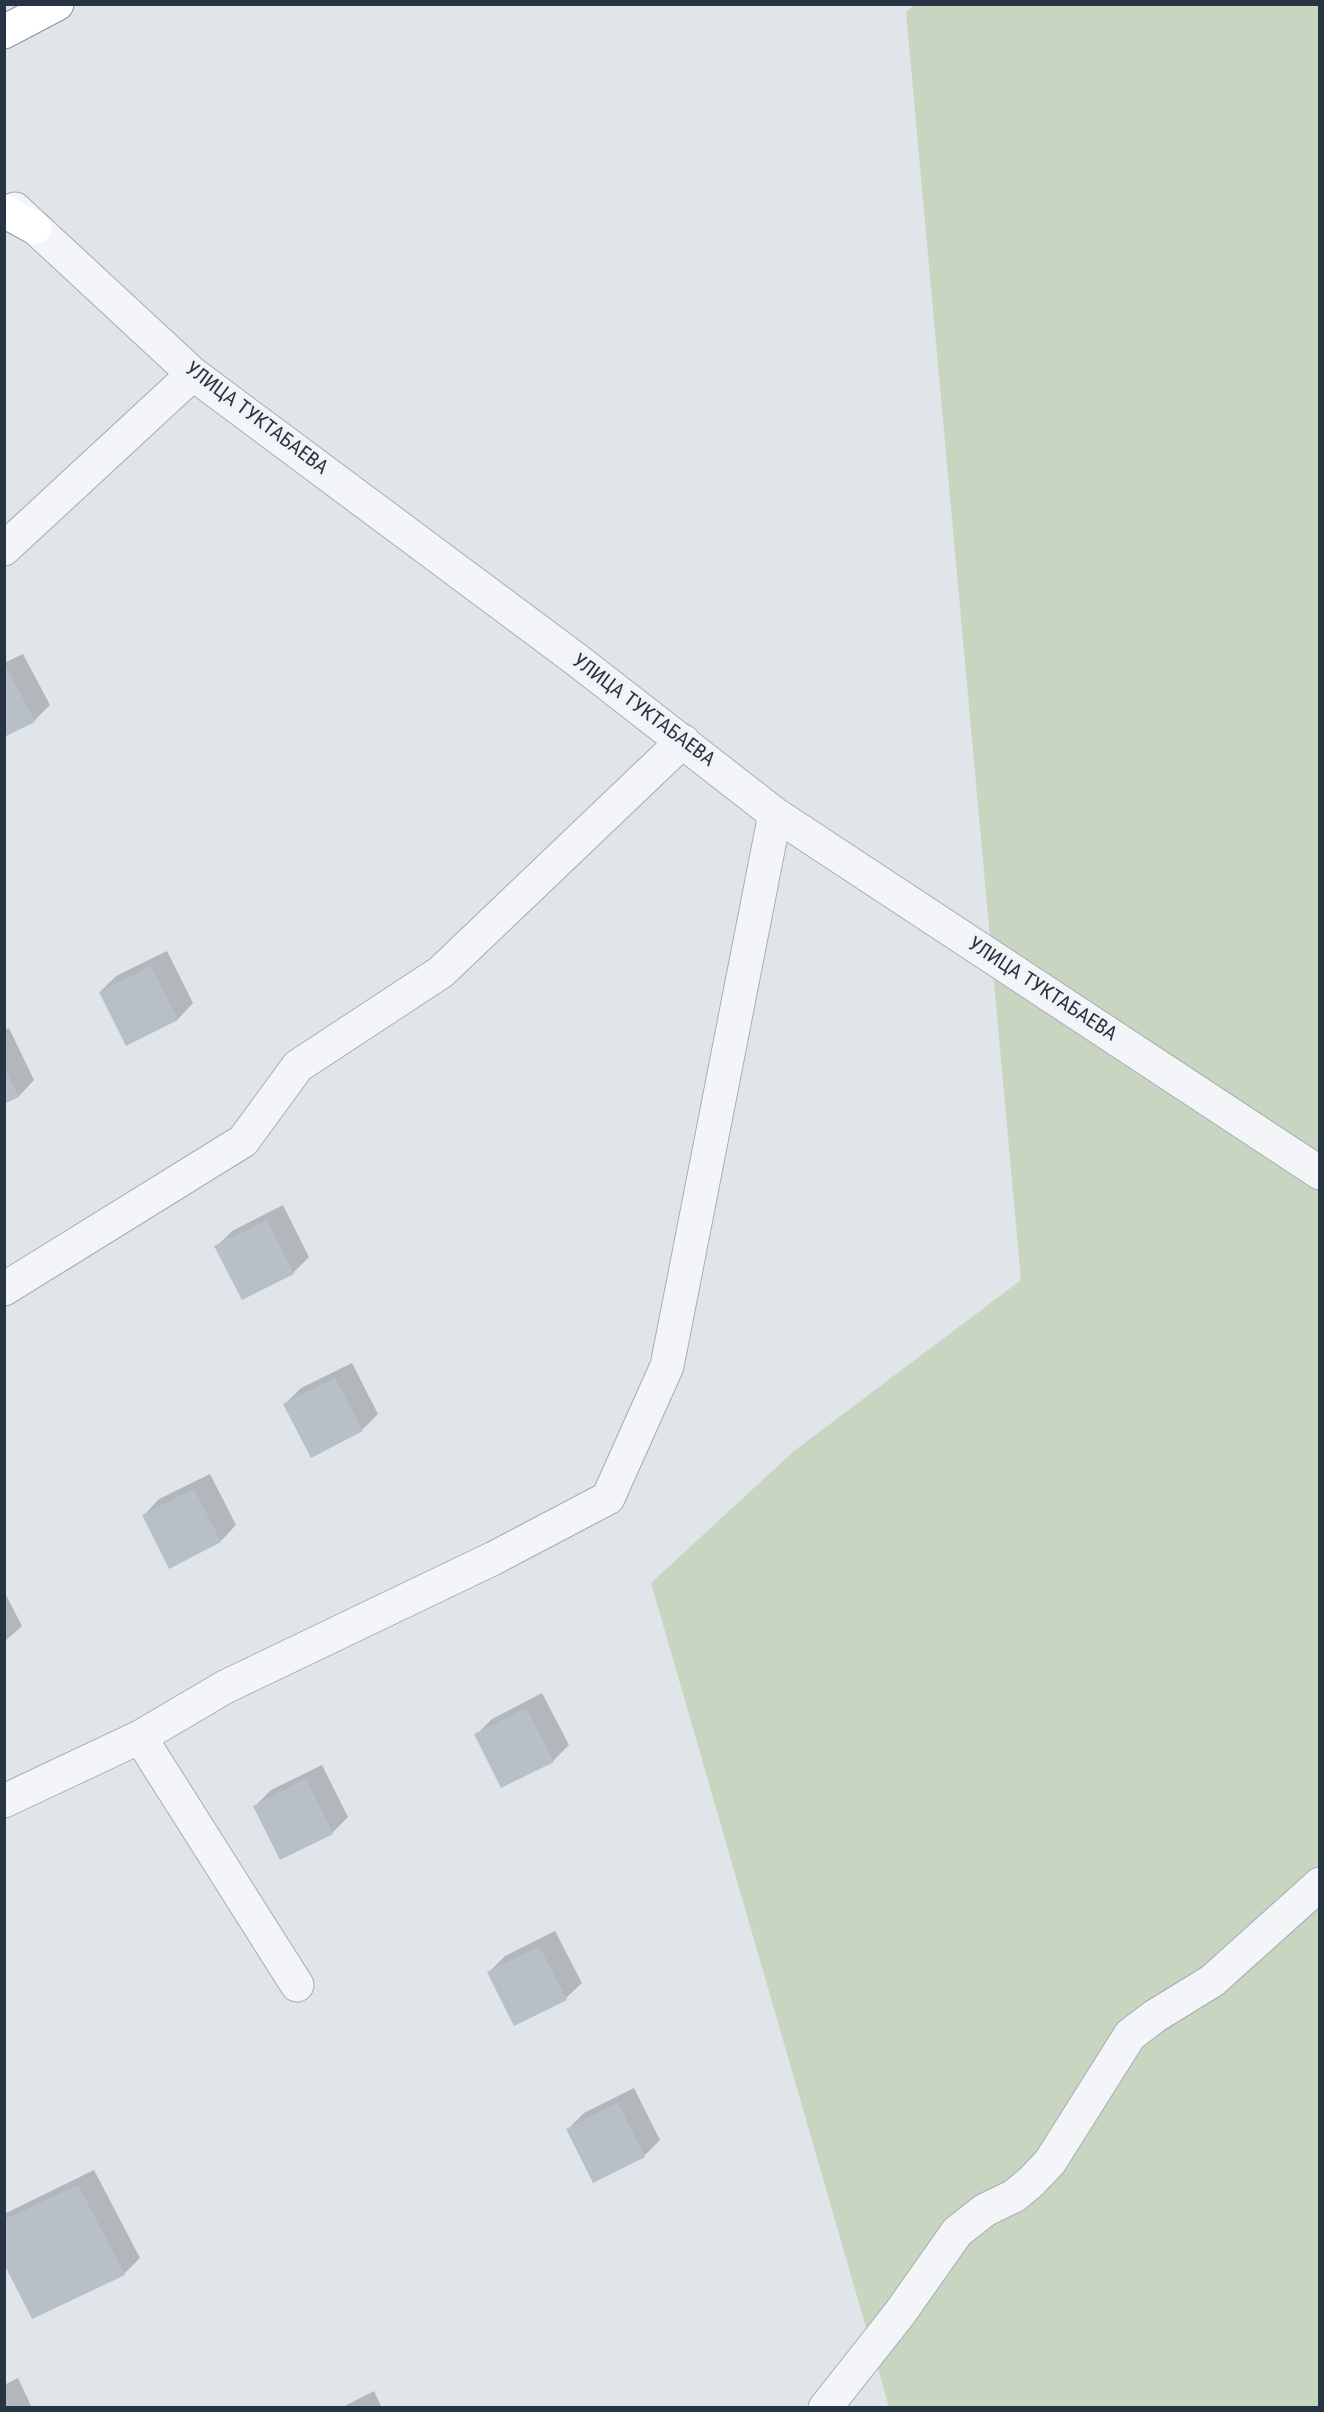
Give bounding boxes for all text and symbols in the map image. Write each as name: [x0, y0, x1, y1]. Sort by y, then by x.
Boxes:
street label: УЛИЦА ТУКТАБАЕВА: [180, 357, 332, 481]
street label: УЛИЦА ТУКТАБАЕВА: [567, 649, 719, 773]
street label: УЛИЦА ТУКТАБАЕВА: [963, 933, 1121, 1047]

